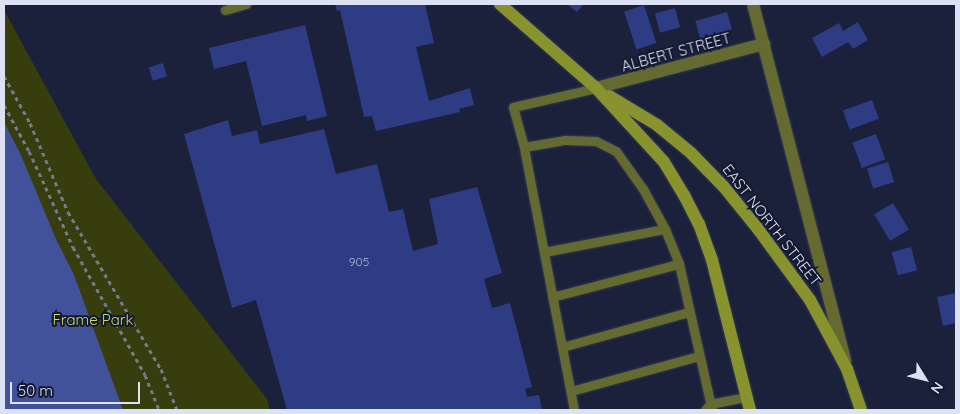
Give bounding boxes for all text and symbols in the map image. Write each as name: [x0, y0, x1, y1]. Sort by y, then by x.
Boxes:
street label: ALBERT STREET: [619, 29, 733, 75]
street label: EAST NORTH STREET: [719, 161, 825, 289]
house number: 905: [349, 255, 369, 269]
park label: Frame Park: [52, 311, 134, 329]
north arrow: [900, 354, 950, 404]
scale bar: [12, 372, 142, 404]
text: N: [927, 378, 947, 397]
text: 50 m: [18, 381, 53, 400]

